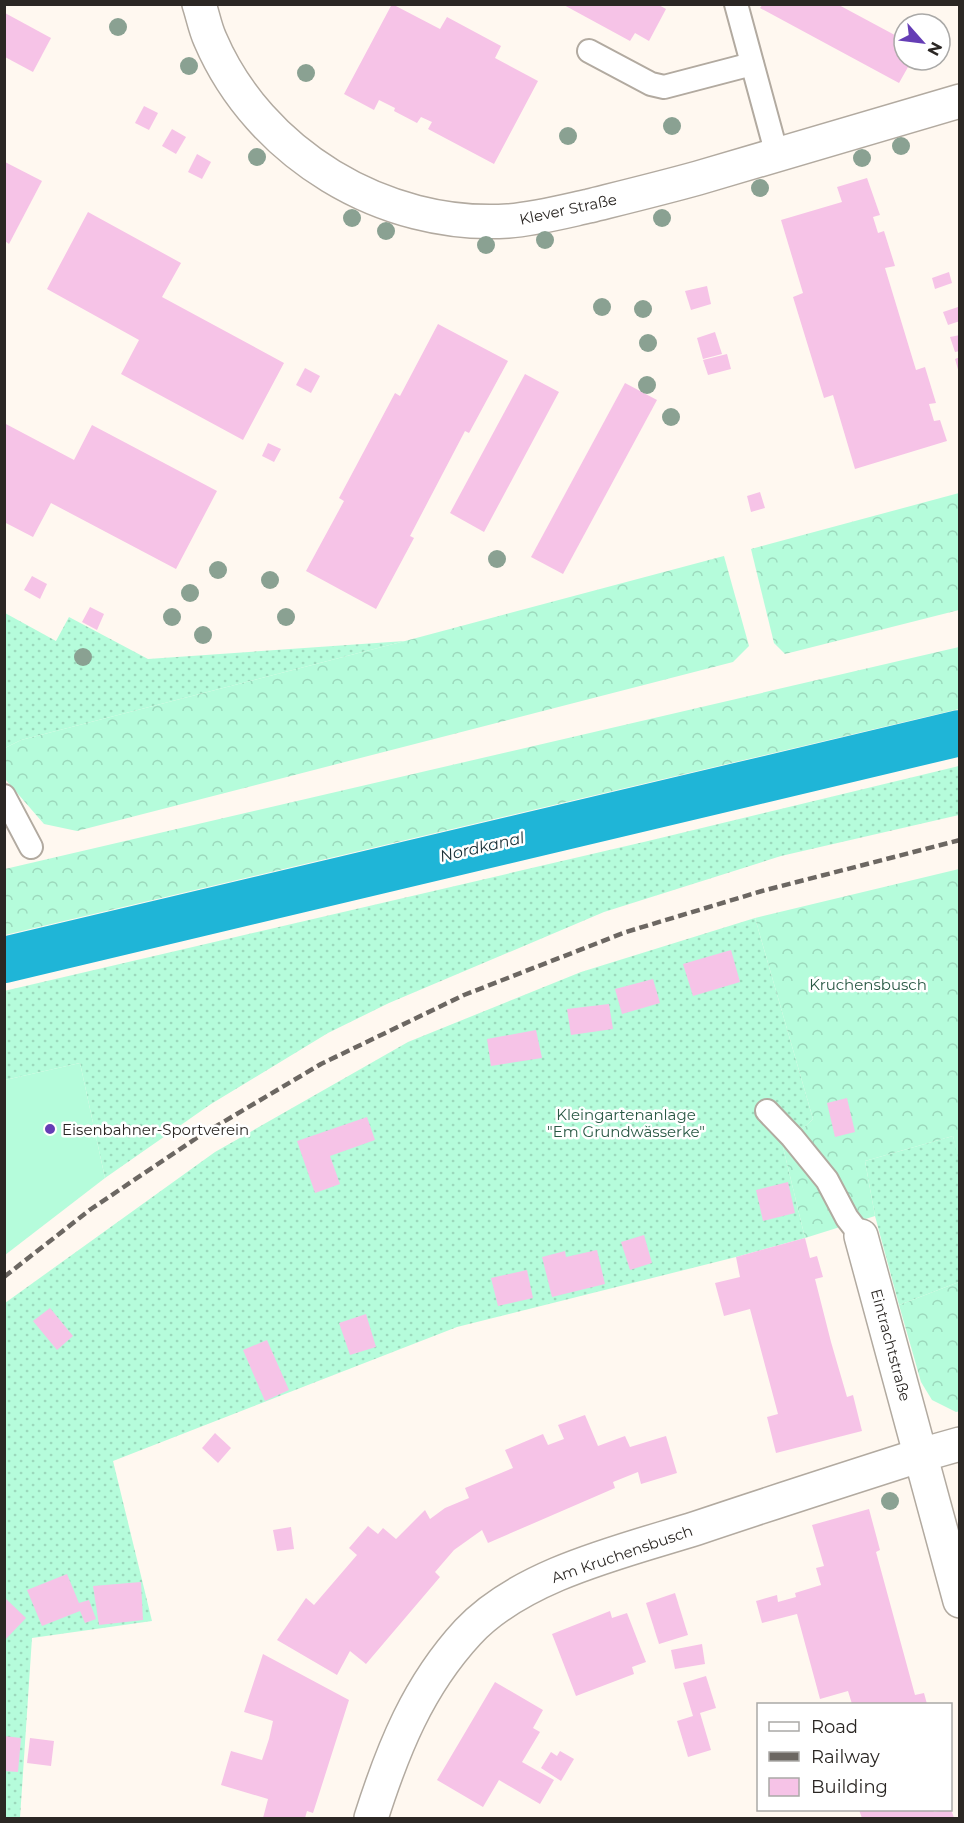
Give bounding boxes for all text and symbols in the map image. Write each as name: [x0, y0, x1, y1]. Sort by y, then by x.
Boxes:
north arrow: [892, 12, 952, 72]
text: N: [923, 39, 946, 59]
street label: Klever Straße: [518, 189, 618, 229]
water label: Nordkanal: [438, 828, 527, 866]
park label: Kruchensbusch: [809, 975, 927, 994]
park label: Kleingartenanlage "Em Grundwässerke": [547, 1105, 705, 1141]
place label: Eisenbahner-Sportverein: [62, 1120, 249, 1139]
marker: Eisenbahner-Sportverein: [43, 1122, 57, 1136]
street label: Eintrachtstraße: [867, 1287, 915, 1403]
street label: Am Kruchensbusch: [549, 1521, 695, 1587]
legend: [757, 1703, 952, 1811]
text: Road: [811, 1716, 858, 1738]
text: Railway: [811, 1746, 880, 1768]
text: Building: [811, 1776, 888, 1798]

